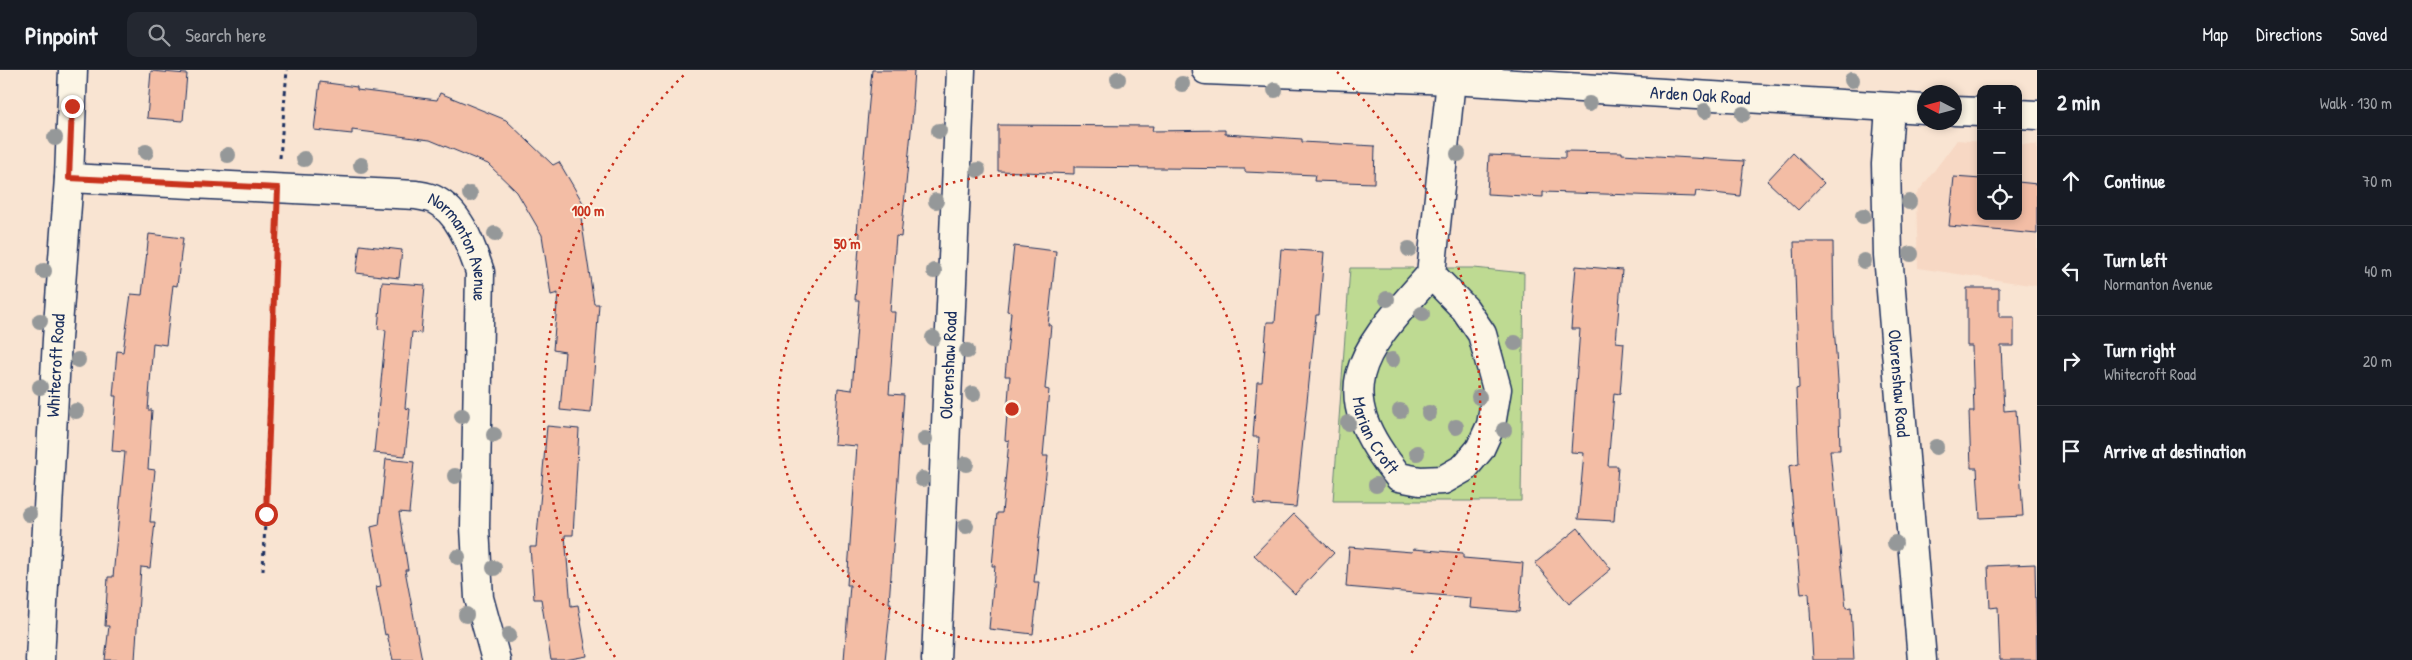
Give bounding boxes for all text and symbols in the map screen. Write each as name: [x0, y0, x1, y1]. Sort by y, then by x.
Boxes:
search box: [127, 12, 477, 57]
text: Pinpoint: [25, 19, 97, 51]
icon: search: [145, 21, 173, 49]
text: Search here: [185, 22, 266, 48]
text: Map: [2203, 22, 2228, 47]
text: Directions: [2256, 22, 2322, 47]
text: Saved: [2350, 22, 2387, 47]
street label: Arden Oak Road: [1649, 79, 1751, 110]
north arrow: [1917, 85, 1962, 130]
map controls: [1977, 85, 2022, 220]
button: +: [1977, 85, 2022, 130]
text: 2 min: [2057, 88, 2100, 117]
text: Walk · 130 m: [2320, 92, 2392, 114]
route end: [61, 95, 84, 118]
button: −: [1977, 130, 2022, 175]
icon: ahead: [2057, 167, 2085, 195]
text: Continue: [2104, 168, 2165, 194]
text: 70 m: [2362, 170, 2392, 192]
button: locate: [1977, 175, 2022, 220]
street label: Normanton Avenue: [424, 185, 493, 301]
text: 100 m: [572, 200, 604, 221]
text: 50 m: [834, 233, 860, 254]
text: Turn left: [2104, 247, 2167, 273]
icon: left: [2057, 257, 2085, 285]
text: 40 m: [2364, 260, 2392, 282]
text: Normanton Avenue: [2104, 273, 2213, 295]
street label: Olorenshaw Road: [933, 311, 963, 420]
street label: Whitecroft Road: [40, 313, 71, 418]
street label: Olorenshaw Road: [1882, 329, 1916, 438]
text: Turn right: [2104, 337, 2175, 363]
icon: right: [2057, 347, 2085, 375]
text: 20 m: [2363, 350, 2392, 372]
text: Whitecroft Road: [2104, 363, 2196, 385]
street label: Marian Croft: [1346, 395, 1406, 480]
centre of rings: [1003, 400, 1021, 418]
icon: arrive: [2057, 437, 2085, 465]
text: Arrive at destination: [2104, 438, 2246, 464]
route start: [255, 503, 278, 526]

